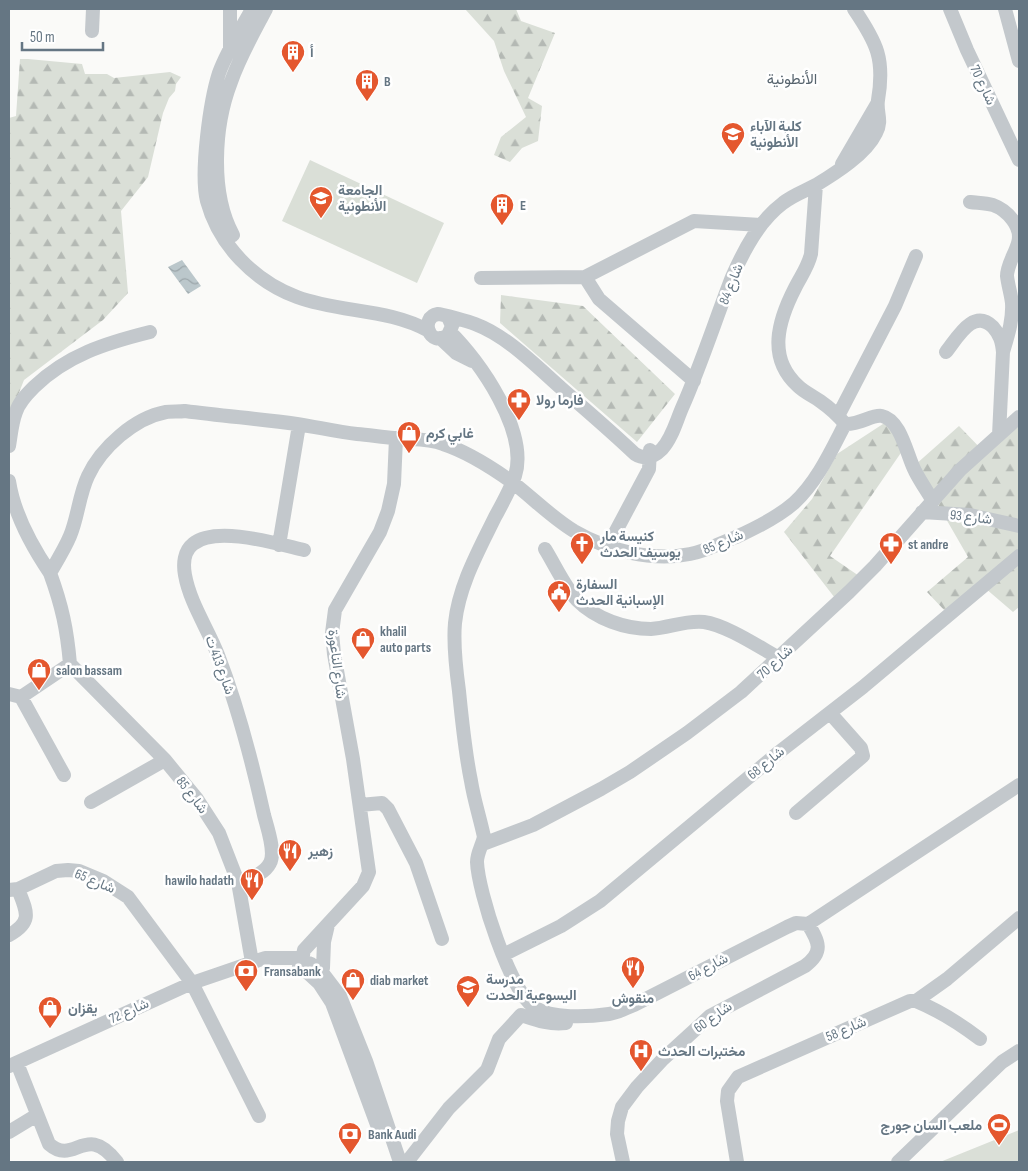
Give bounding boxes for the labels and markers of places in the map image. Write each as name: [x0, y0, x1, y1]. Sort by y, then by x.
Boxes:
building icon: أ: [280, 39, 306, 73]
place label: أ: [310, 44, 314, 61]
building icon: B: [354, 68, 380, 102]
place label: B: [384, 73, 391, 90]
place label: كلية الآباء الأنطونية: [750, 118, 802, 151]
school or university icon: كلية الآباء الأنطونية: [720, 121, 746, 155]
place label: الجامعة الأنطونية: [338, 182, 386, 215]
school or university icon: الجامعة الأنطونية: [308, 185, 334, 219]
building icon: E: [489, 192, 515, 226]
place label: E: [520, 197, 526, 214]
pharmacy icon: فارما رولا: [506, 387, 532, 421]
place label: فارما رولا: [536, 392, 584, 409]
shop icon: غابي كرم: [396, 420, 422, 454]
place label: غابي كرم: [426, 425, 474, 445]
place label: كنيسة مار يوسيف الحدث: [599, 528, 681, 561]
church icon: كنيسة مار يوسيف الحدث: [569, 531, 595, 565]
pharmacy icon: st andre: [878, 531, 904, 565]
place label: st andre: [908, 536, 948, 553]
place label: السفارة الإسبانية الحدث: [576, 576, 664, 610]
public building icon: السفارة الإسبانية الحدث: [546, 579, 572, 613]
place label: khalil auto parts: [380, 623, 431, 656]
shop icon: khalil auto parts: [350, 626, 376, 660]
shop icon: salon bassam: [26, 657, 52, 691]
place label: salon bassam: [56, 662, 122, 679]
restaurant icon: زهير: [277, 838, 303, 872]
place label: زهير: [307, 843, 333, 860]
restaurant icon: hawilo hadath: [239, 867, 265, 901]
place label: hawilo hadath: [165, 872, 234, 889]
restaurant icon: منقوش: [620, 955, 646, 989]
bank icon: Fransabank: [233, 958, 259, 992]
place label: Fransabank: [264, 963, 321, 980]
shop icon: diab market: [340, 967, 366, 1001]
place label: مدرسة اليسوعية الحدت: [486, 971, 577, 1004]
place label: diab market: [370, 972, 429, 989]
school or university icon: مدرسة اليسوعية الحدت: [455, 974, 481, 1008]
place label: منقوش: [612, 990, 655, 1007]
shop icon: يقزان: [37, 995, 63, 1029]
place label: يقزان: [68, 1000, 97, 1017]
hospital icon: مختبرات الحدث: [628, 1038, 654, 1072]
place label: مختبرات الحدث: [658, 1043, 746, 1060]
sports icon: ملعب السان جورج: [986, 1112, 1012, 1146]
place label: ملعب السان جورج: [881, 1117, 982, 1135]
bank icon: Bank Audi: [337, 1121, 363, 1155]
place label: Bank Audi: [368, 1126, 417, 1143]

